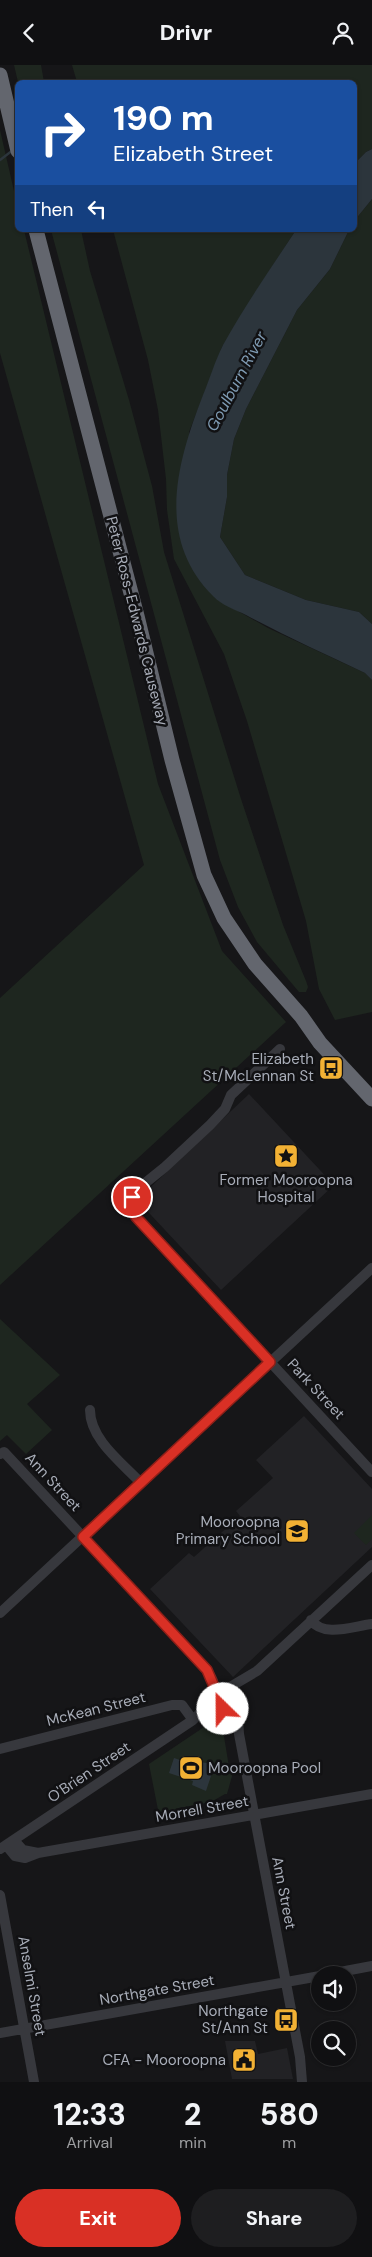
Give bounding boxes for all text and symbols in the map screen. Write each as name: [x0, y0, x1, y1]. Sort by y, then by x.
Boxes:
text: Drivr: [160, 18, 212, 47]
icon: back: [15, 19, 43, 47]
icon: person: [329, 19, 357, 47]
text: 190 m: [113, 95, 214, 141]
icon: right: [30, 100, 95, 165]
text: Elizabeth Street: [113, 139, 273, 168]
icon: left: [83, 195, 111, 223]
text: Then: [30, 197, 73, 222]
water label: Goulburn River: [201, 327, 272, 435]
street label: Peter Ross-Edwards Causeway: [101, 514, 173, 728]
place label: Elizabeth St/McLennan St: [203, 1049, 314, 1086]
bus stop icon: Elizabeth St/McLennan St: [318, 1055, 344, 1081]
place icon: Former Mooroopna Hospital: [273, 1143, 299, 1169]
place label: Former Mooroopna Hospital: [219, 1170, 353, 1207]
pin: [111, 1176, 153, 1218]
icon: arrive: [118, 1183, 146, 1211]
street label: Park Street: [283, 1354, 349, 1424]
street label: Ann Street: [21, 1448, 86, 1516]
place label: Mooroopna Primary School: [176, 1512, 280, 1549]
school or university icon: Mooroopna Primary School: [284, 1518, 310, 1544]
position arrow: [196, 1682, 248, 1734]
street label: McKean Street: [44, 1687, 148, 1731]
street label: O'Brien Street: [44, 1737, 134, 1807]
sports icon: Mooroopna Pool: [178, 1755, 204, 1781]
place label: Mooroopna Pool: [208, 1758, 321, 1778]
street label: Morrell Street: [154, 1791, 250, 1827]
street label: Ann Street: [267, 1855, 301, 1931]
street label: Anselmi Street: [13, 1934, 51, 2038]
map controls: [311, 1966, 356, 2066]
button: sound: [311, 1966, 356, 2011]
street label: Northgate Street: [98, 1970, 216, 2010]
place label: Northgate St/Ann St: [198, 2001, 268, 2038]
bus stop icon: Northgate St/Ann St: [273, 2007, 299, 2033]
button: search: [311, 2021, 356, 2066]
public building icon: CFA - Mooroopna: [231, 2047, 257, 2073]
place label: CFA - Mooroopna: [103, 2050, 226, 2070]
text: 12:33: [53, 2095, 126, 2134]
text: 2: [184, 2095, 201, 2134]
text: 580: [260, 2095, 319, 2134]
text: Arrival: [66, 2132, 113, 2153]
text: min: [179, 2132, 206, 2153]
text: m: [282, 2132, 296, 2153]
button: Exit: [15, 2189, 181, 2247]
button: Share: [191, 2189, 357, 2247]

